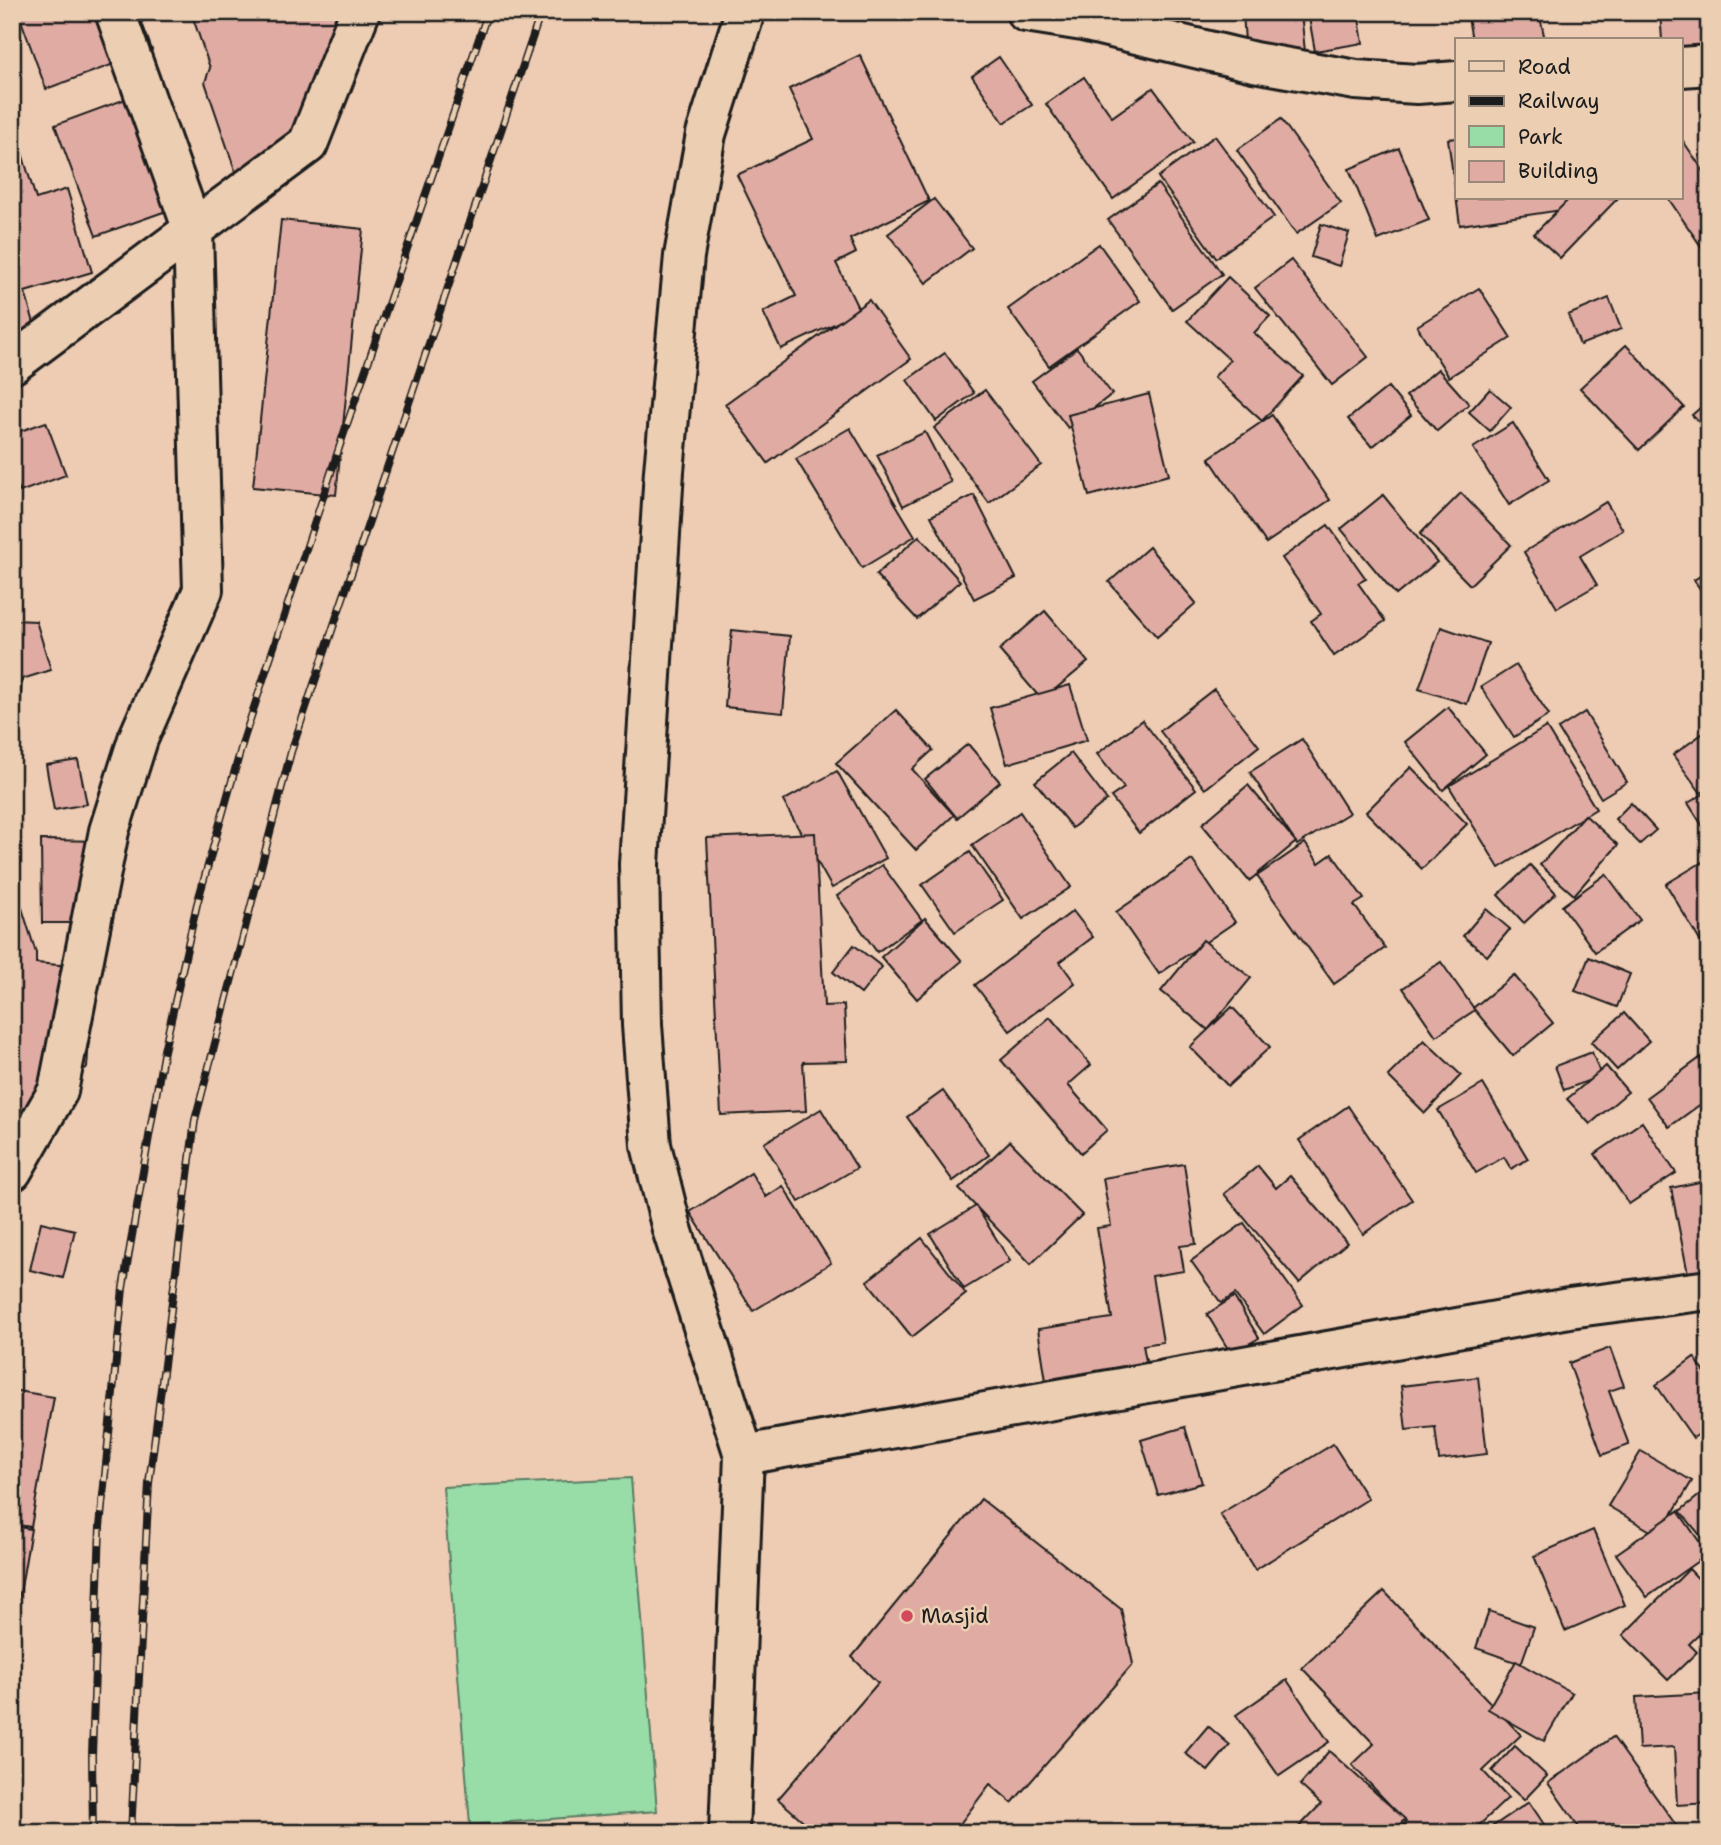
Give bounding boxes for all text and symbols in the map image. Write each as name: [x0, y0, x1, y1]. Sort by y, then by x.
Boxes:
legend: [1455, 38, 1682, 200]
text: Road: [1518, 53, 1571, 81]
text: Railway: [1518, 87, 1600, 115]
text: Park: [1518, 123, 1563, 151]
text: Building: [1518, 157, 1598, 185]
place label: Masjid: [921, 1602, 989, 1630]
marker: Masjid: [899, 1608, 915, 1624]

